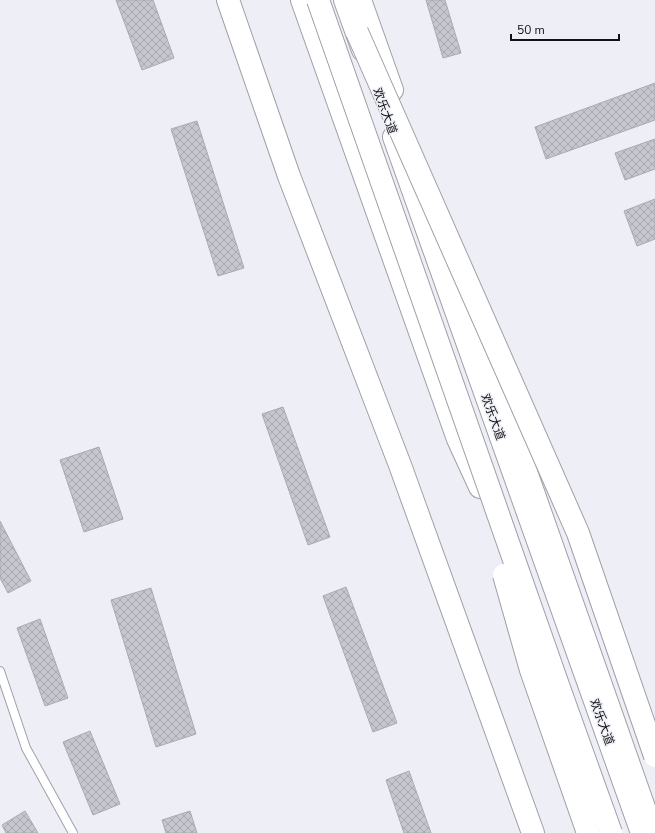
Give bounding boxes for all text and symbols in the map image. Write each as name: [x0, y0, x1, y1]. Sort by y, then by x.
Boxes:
scale bar: [511, 16, 619, 42]
text: 50 m: [517, 22, 545, 38]
street label: 欢乐大道: [369, 86, 401, 136]
street label: 欢乐大道: [477, 392, 509, 442]
street label: 欢乐大道: [586, 697, 618, 747]

